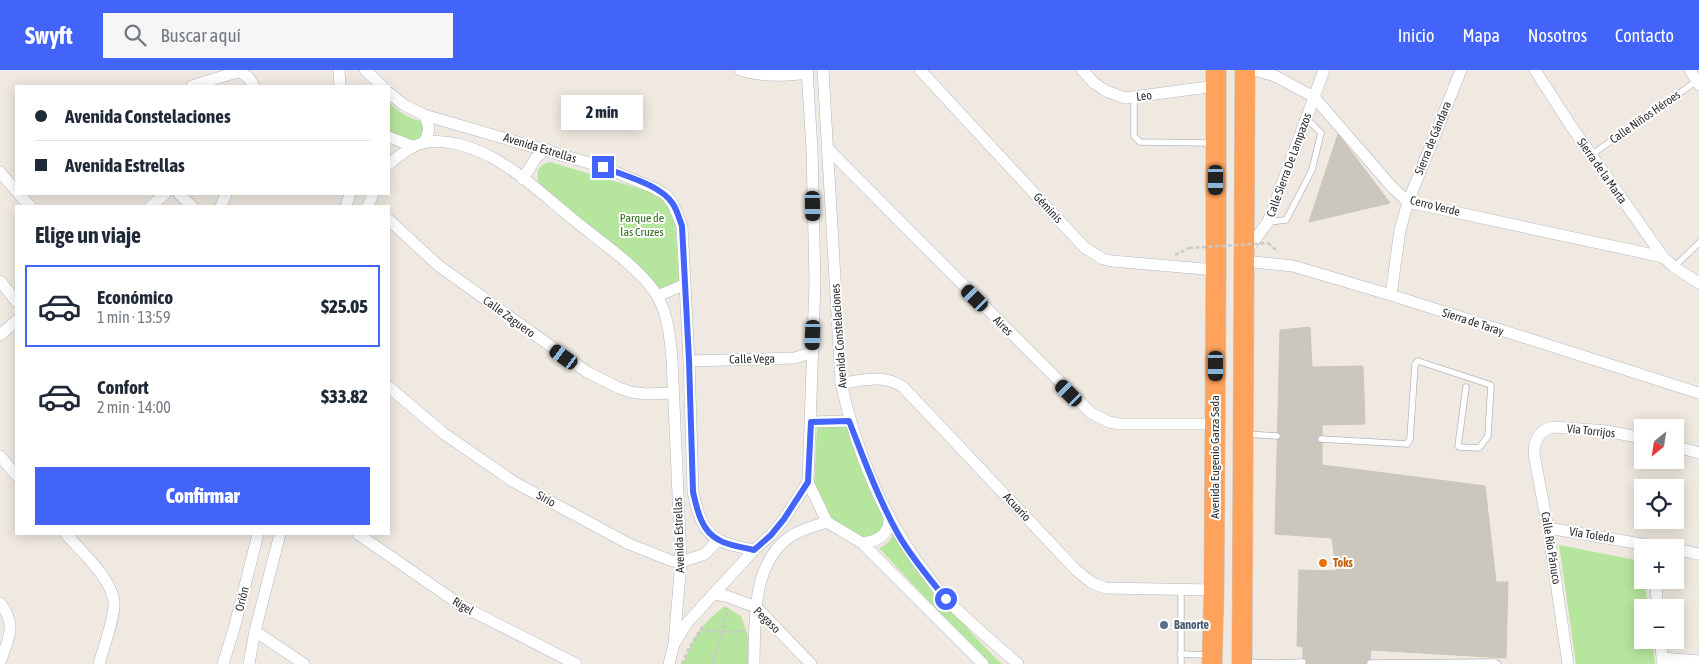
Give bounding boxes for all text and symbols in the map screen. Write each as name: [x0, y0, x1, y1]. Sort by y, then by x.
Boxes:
search box: [103, 13, 453, 58]
icon: search: [121, 21, 149, 49]
text: Swyft: [25, 22, 73, 49]
text: Buscar aquí: [161, 24, 241, 46]
text: Inicio: [1398, 25, 1434, 46]
text: Mapa: [1462, 25, 1500, 46]
text: Nosotros: [1528, 25, 1587, 46]
text: Contacto: [1615, 25, 1674, 46]
street label: Leo: [1135, 88, 1153, 104]
street label: Calle Niños Héroes: [1607, 88, 1683, 146]
callout: 2 min: [562, 94, 644, 129]
street label: Sierra de Gándara: [1412, 99, 1454, 177]
text: 2 min: [586, 103, 618, 121]
text: Avenida Constelaciones: [65, 105, 231, 127]
street label: Calle Sierra De Lampazos: [1264, 111, 1314, 219]
street label: Avenida Estrellas: [502, 130, 578, 166]
street label: Sierra de la Marta: [1574, 136, 1630, 206]
text: Avenida Estrellas: [65, 154, 185, 176]
route end: [592, 156, 614, 178]
car: [1208, 165, 1223, 195]
street label: Géminis: [1031, 190, 1065, 226]
car: [805, 191, 820, 221]
street label: Cerro Verde: [1409, 193, 1461, 219]
park label: Parque de las Cruzes: [620, 211, 664, 239]
text: Elige un viaje: [35, 222, 141, 248]
car: [959, 282, 990, 314]
street label: Avenida Constelaciones: [828, 283, 850, 389]
icon: car: [37, 284, 82, 329]
text: Económico: [97, 286, 173, 308]
street label: Calle Zaguero: [480, 293, 538, 341]
text: $25.05: [321, 295, 368, 317]
street label: Sierra de Taray: [1440, 305, 1506, 339]
text: 1 min · 13:59: [97, 308, 170, 326]
street label: Aires: [990, 313, 1016, 339]
car: [804, 320, 821, 350]
car: [547, 342, 580, 372]
car: [1208, 351, 1223, 381]
street label: Calle Vega: [729, 352, 775, 366]
icon: car: [37, 374, 82, 419]
text: Confort: [97, 376, 149, 398]
car: [1053, 377, 1084, 409]
text: $33.82: [321, 385, 368, 407]
street label: Avenida Eugenio Garza Sada: [1208, 395, 1222, 519]
text: 2 min · 14:00: [97, 398, 171, 416]
north arrow: [1634, 419, 1684, 469]
map controls: [1634, 419, 1684, 649]
street label: Vía Torrijos: [1566, 422, 1616, 440]
button: Confirmar: [35, 467, 370, 525]
button: locate: [1634, 479, 1684, 529]
street label: Sirio: [534, 488, 558, 510]
street label: Acuario: [1000, 490, 1034, 524]
street label: Avenida Estrellas: [671, 497, 687, 573]
street label: Calle Río Pánuco: [1538, 511, 1564, 586]
street label: Vía Toledo: [1568, 525, 1616, 546]
button: +: [1634, 539, 1684, 589]
place label: Toks: [1333, 556, 1353, 570]
marker: Toks: [1317, 557, 1329, 569]
street label: Orión: [232, 585, 252, 613]
route start: [935, 588, 957, 610]
street label: Rigel: [450, 594, 477, 618]
button: −: [1634, 599, 1684, 649]
street label: Pegaso: [751, 604, 783, 636]
place label: Banorte: [1174, 618, 1209, 632]
marker: Banorte: [1158, 619, 1170, 631]

